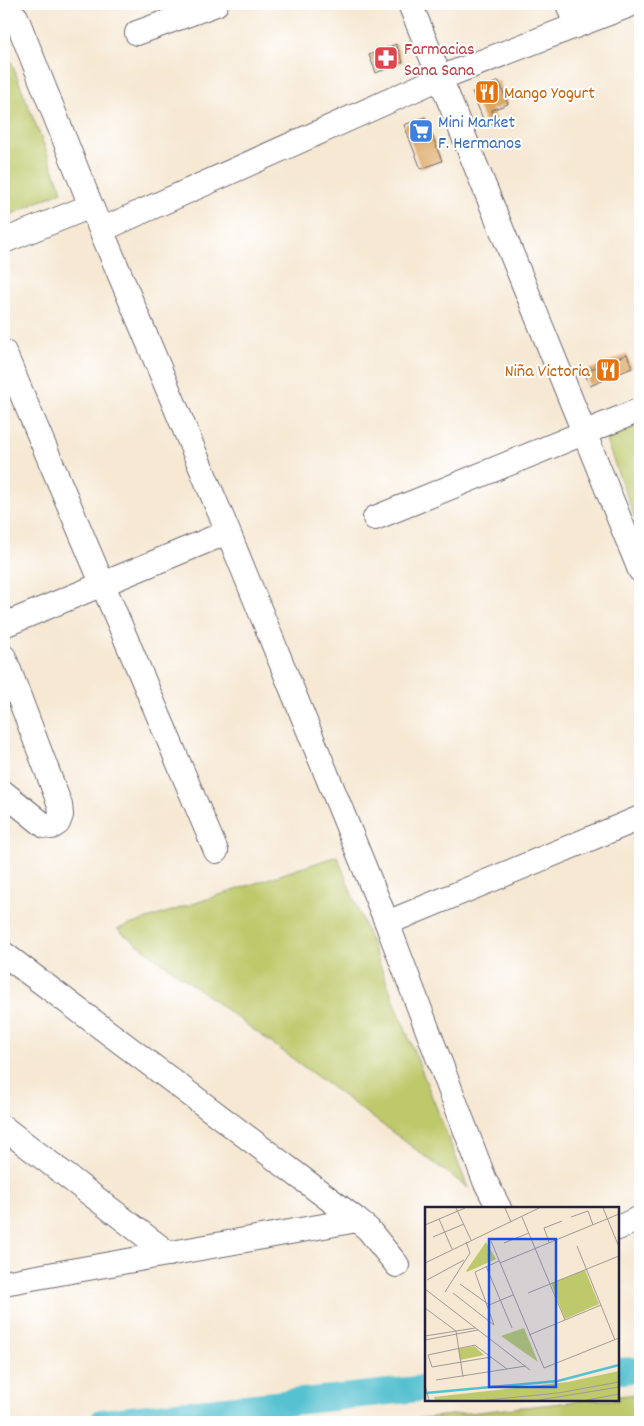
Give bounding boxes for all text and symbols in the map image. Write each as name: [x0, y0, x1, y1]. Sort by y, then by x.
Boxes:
place label: Farmacias Sana Sana: [404, 38, 475, 84]
pharmacy icon: Farmacias Sana Sana: [373, 45, 399, 71]
restaurant icon: Mango Yogurt: [474, 79, 500, 105]
place label: Mango Yogurt: [504, 82, 595, 107]
place label: Mini Market F. Hermanos: [438, 111, 522, 157]
supermarket icon: Mini Market F. Hermanos: [408, 118, 434, 144]
restaurant icon: Niña Victoria: [595, 357, 621, 383]
place label: Niña Victoria: [505, 360, 591, 385]
inset map: [425, 1207, 619, 1401]

